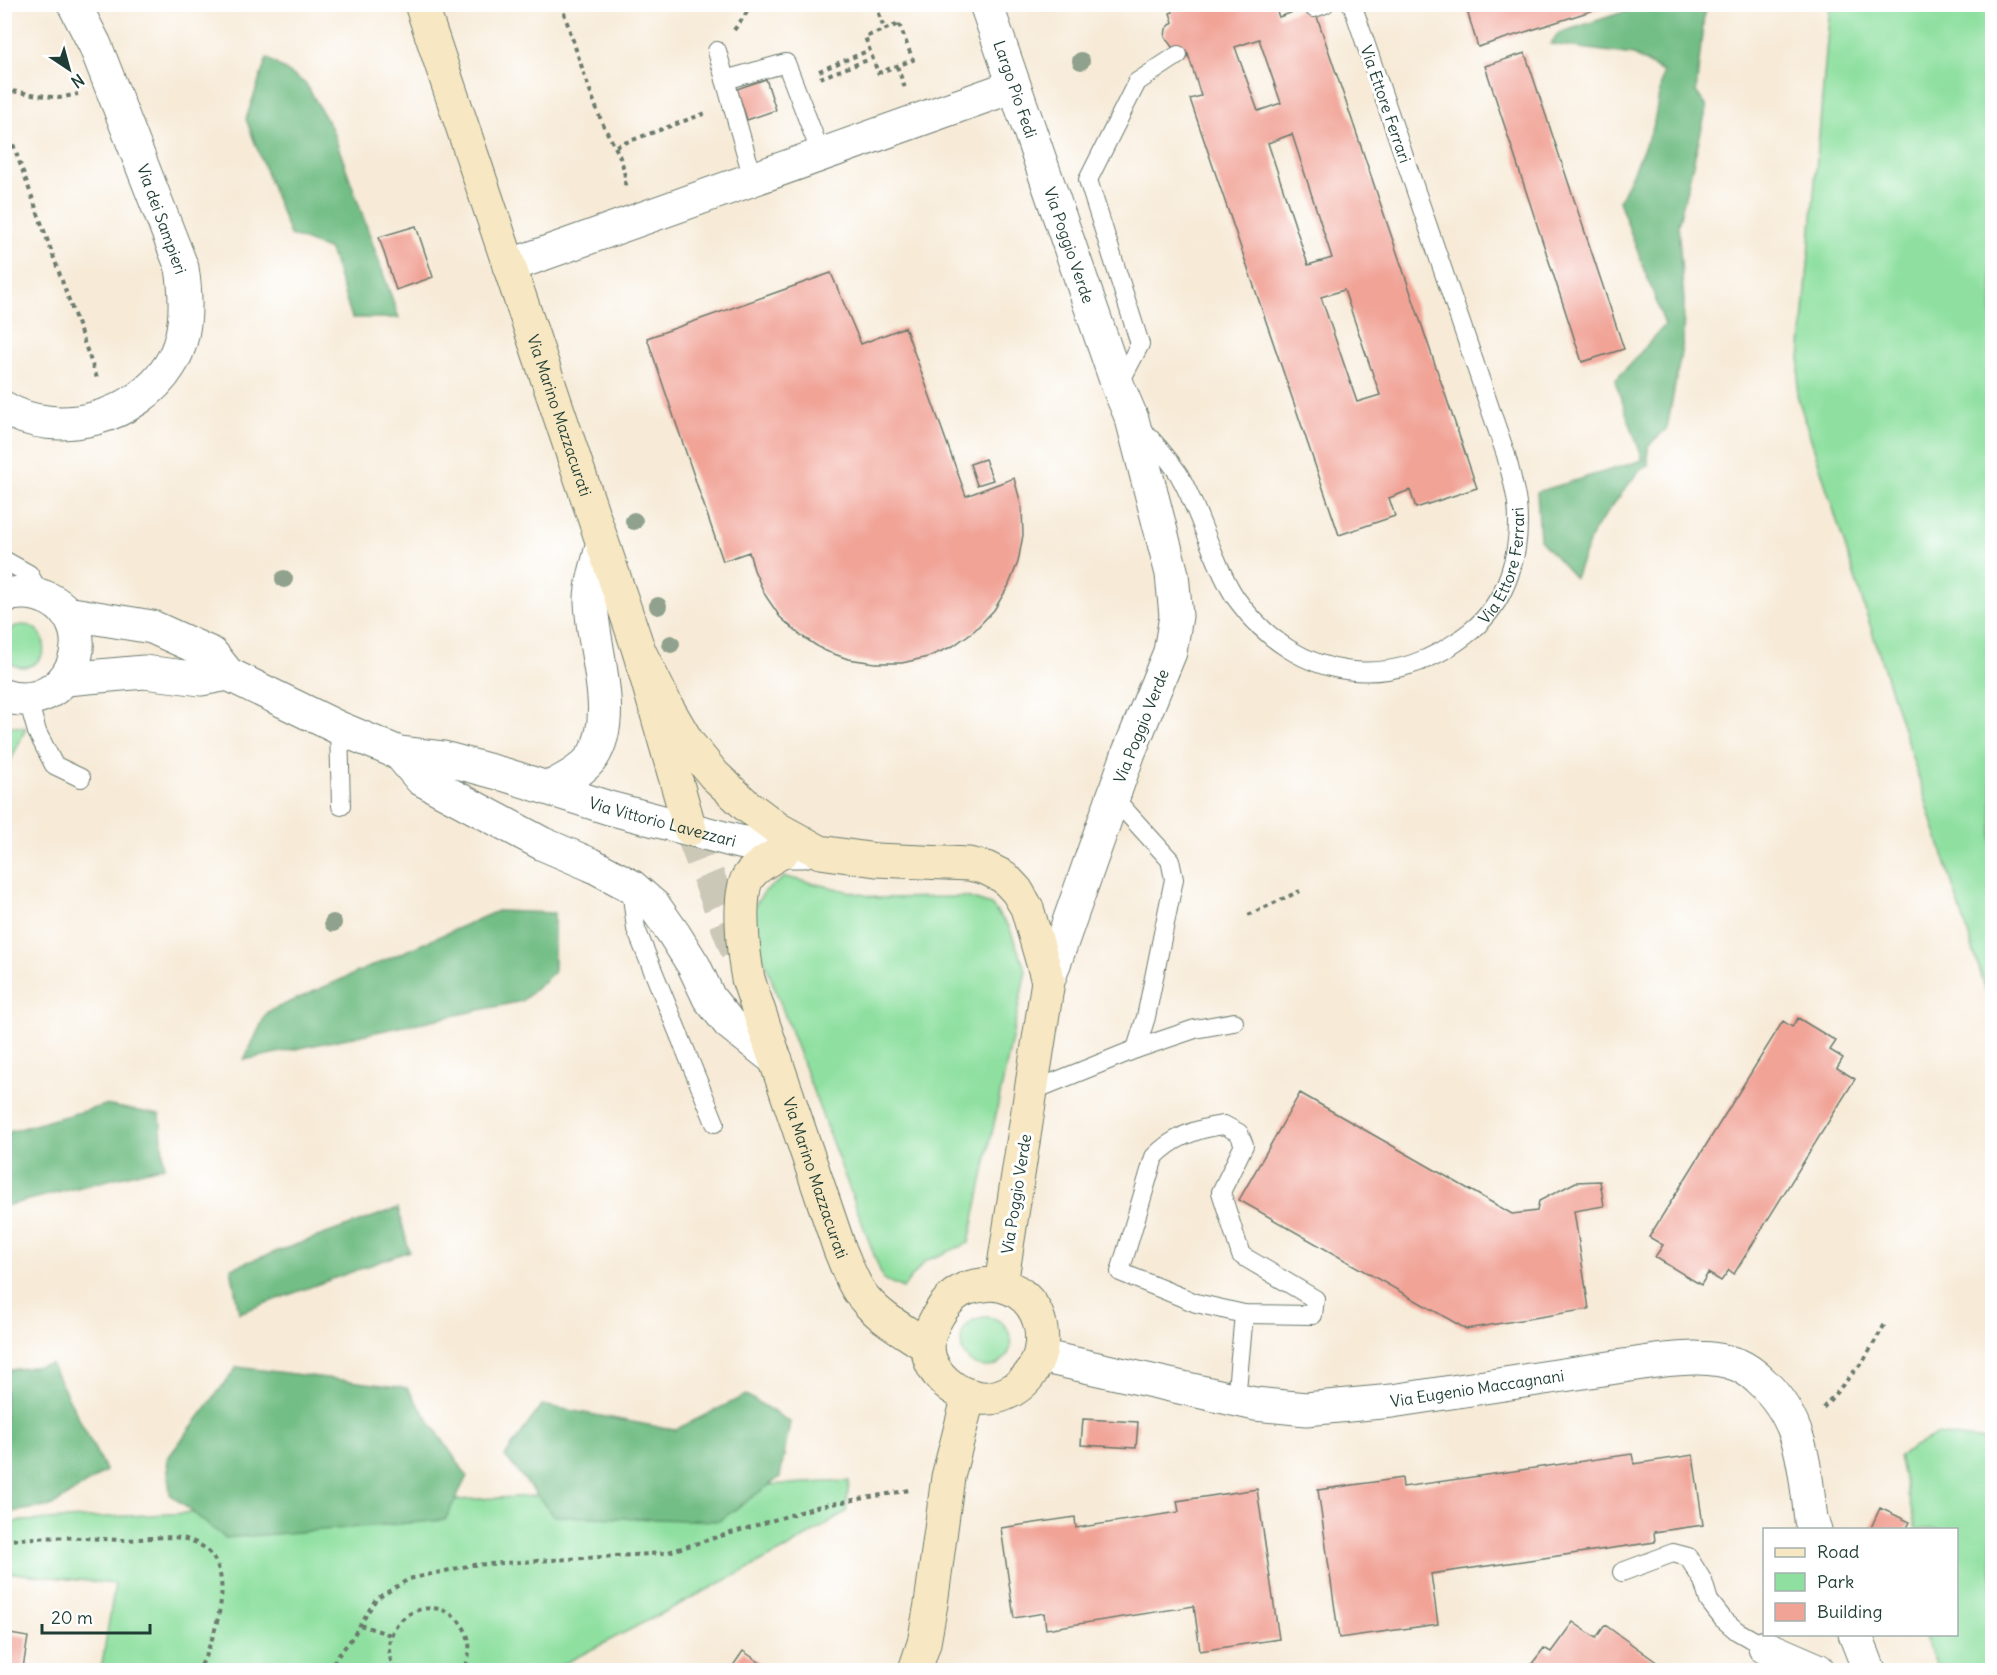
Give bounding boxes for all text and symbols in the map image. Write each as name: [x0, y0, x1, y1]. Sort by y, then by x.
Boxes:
street label: Largo Pio Fedi: [989, 38, 1041, 140]
north arrow: [39, 39, 99, 99]
street label: Via Ettore Ferrari: [1357, 43, 1415, 165]
text: N: [67, 70, 88, 92]
street label: Via dei Sampieri: [133, 161, 191, 277]
street label: Via Poggio Verde: [1040, 184, 1099, 306]
street label: Via Marino Mazzacurati: [523, 332, 596, 499]
street label: Via Ettore Ferrari: [1474, 507, 1528, 628]
street label: Via Poggio Verde: [1109, 666, 1173, 786]
street label: Via Vittorio Lavezzari: [586, 792, 738, 851]
street label: Via Marino Mazzacurati: [779, 1095, 852, 1261]
street label: Via Poggio Verde: [997, 1133, 1035, 1255]
street label: Via Eugenio Maccagnani: [1389, 1365, 1565, 1411]
legend: [1763, 1528, 1958, 1636]
text: Road: [1817, 1540, 1860, 1563]
text: Park: [1817, 1570, 1854, 1593]
scale bar: [42, 1597, 150, 1635]
text: Building: [1817, 1600, 1882, 1623]
text: 20 m: [51, 1606, 93, 1629]

